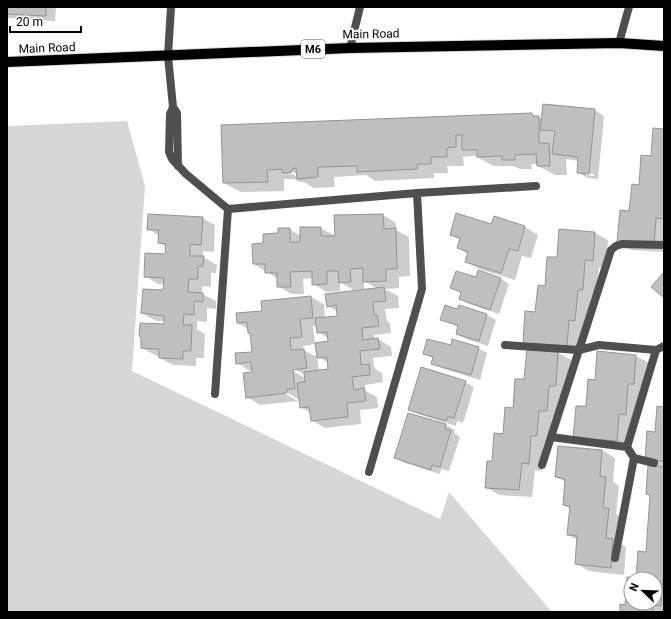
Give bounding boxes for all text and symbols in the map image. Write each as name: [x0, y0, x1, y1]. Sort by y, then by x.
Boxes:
scale bar: [10, 8, 81, 34]
text: 20 m: [16, 15, 43, 29]
street label: Main Road: [342, 27, 400, 41]
street label: Main Road: [18, 40, 76, 56]
road number: M6: [301, 40, 325, 58]
north arrow: [623, 571, 663, 611]
text: N: [627, 581, 642, 593]

